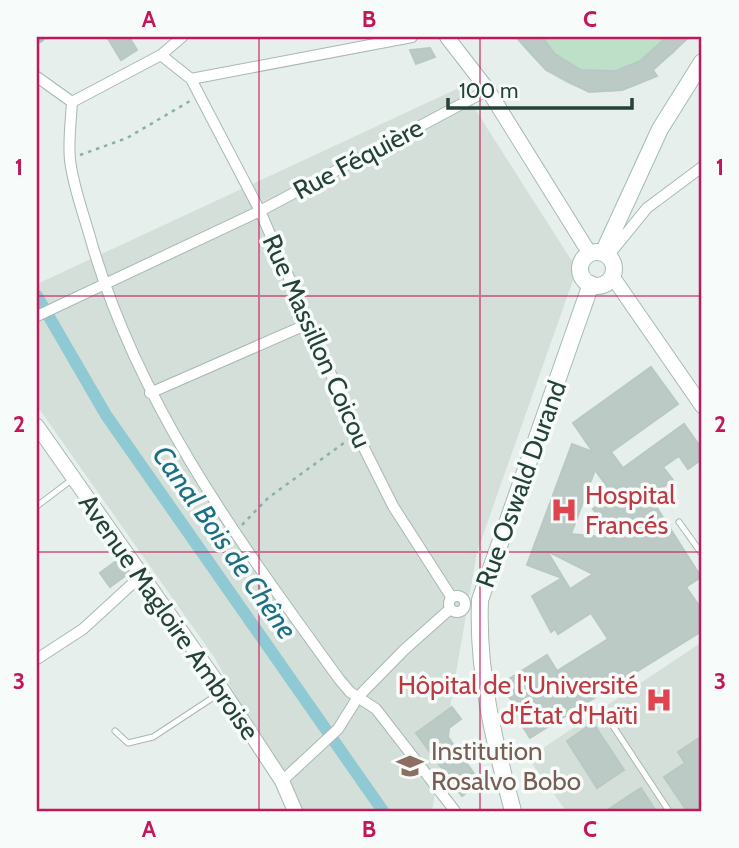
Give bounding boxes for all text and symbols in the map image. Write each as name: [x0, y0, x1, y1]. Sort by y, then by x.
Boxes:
text: A: [142, 5, 157, 33]
text: B: [362, 5, 376, 33]
text: C: [583, 5, 597, 33]
scale bar: [448, 66, 632, 110]
text: 100 m: [459, 78, 518, 103]
street label: Rue Féquière: [288, 112, 428, 206]
text: 1: [15, 153, 23, 181]
text: 1: [716, 153, 724, 181]
street label: Rue Massillon Coicou: [256, 229, 378, 453]
street label: Rue Oswald Durand: [469, 376, 573, 592]
text: 2: [13, 410, 25, 438]
text: 2: [714, 410, 726, 438]
water label: Canal Bois de Chêne: [146, 439, 305, 645]
place label: Hospital Francés: [585, 479, 675, 541]
street label: Avenue Magloire Ambroise: [72, 488, 266, 746]
hospital icon: Hospital Francés: [549, 495, 579, 525]
text: 3: [13, 667, 25, 695]
text: 3: [714, 667, 726, 695]
place label: Hôpital de l'Université d'État d'Haïti: [398, 669, 638, 731]
hospital icon: Hôpital de l'Université d'État d'Haïti: [644, 685, 674, 715]
place label: Institution Rosalvo Bobo: [431, 735, 581, 797]
school or university icon: Institution Rosalvo Bobo: [395, 751, 425, 781]
text: A: [142, 815, 157, 843]
text: B: [362, 815, 376, 843]
text: C: [583, 815, 597, 843]

